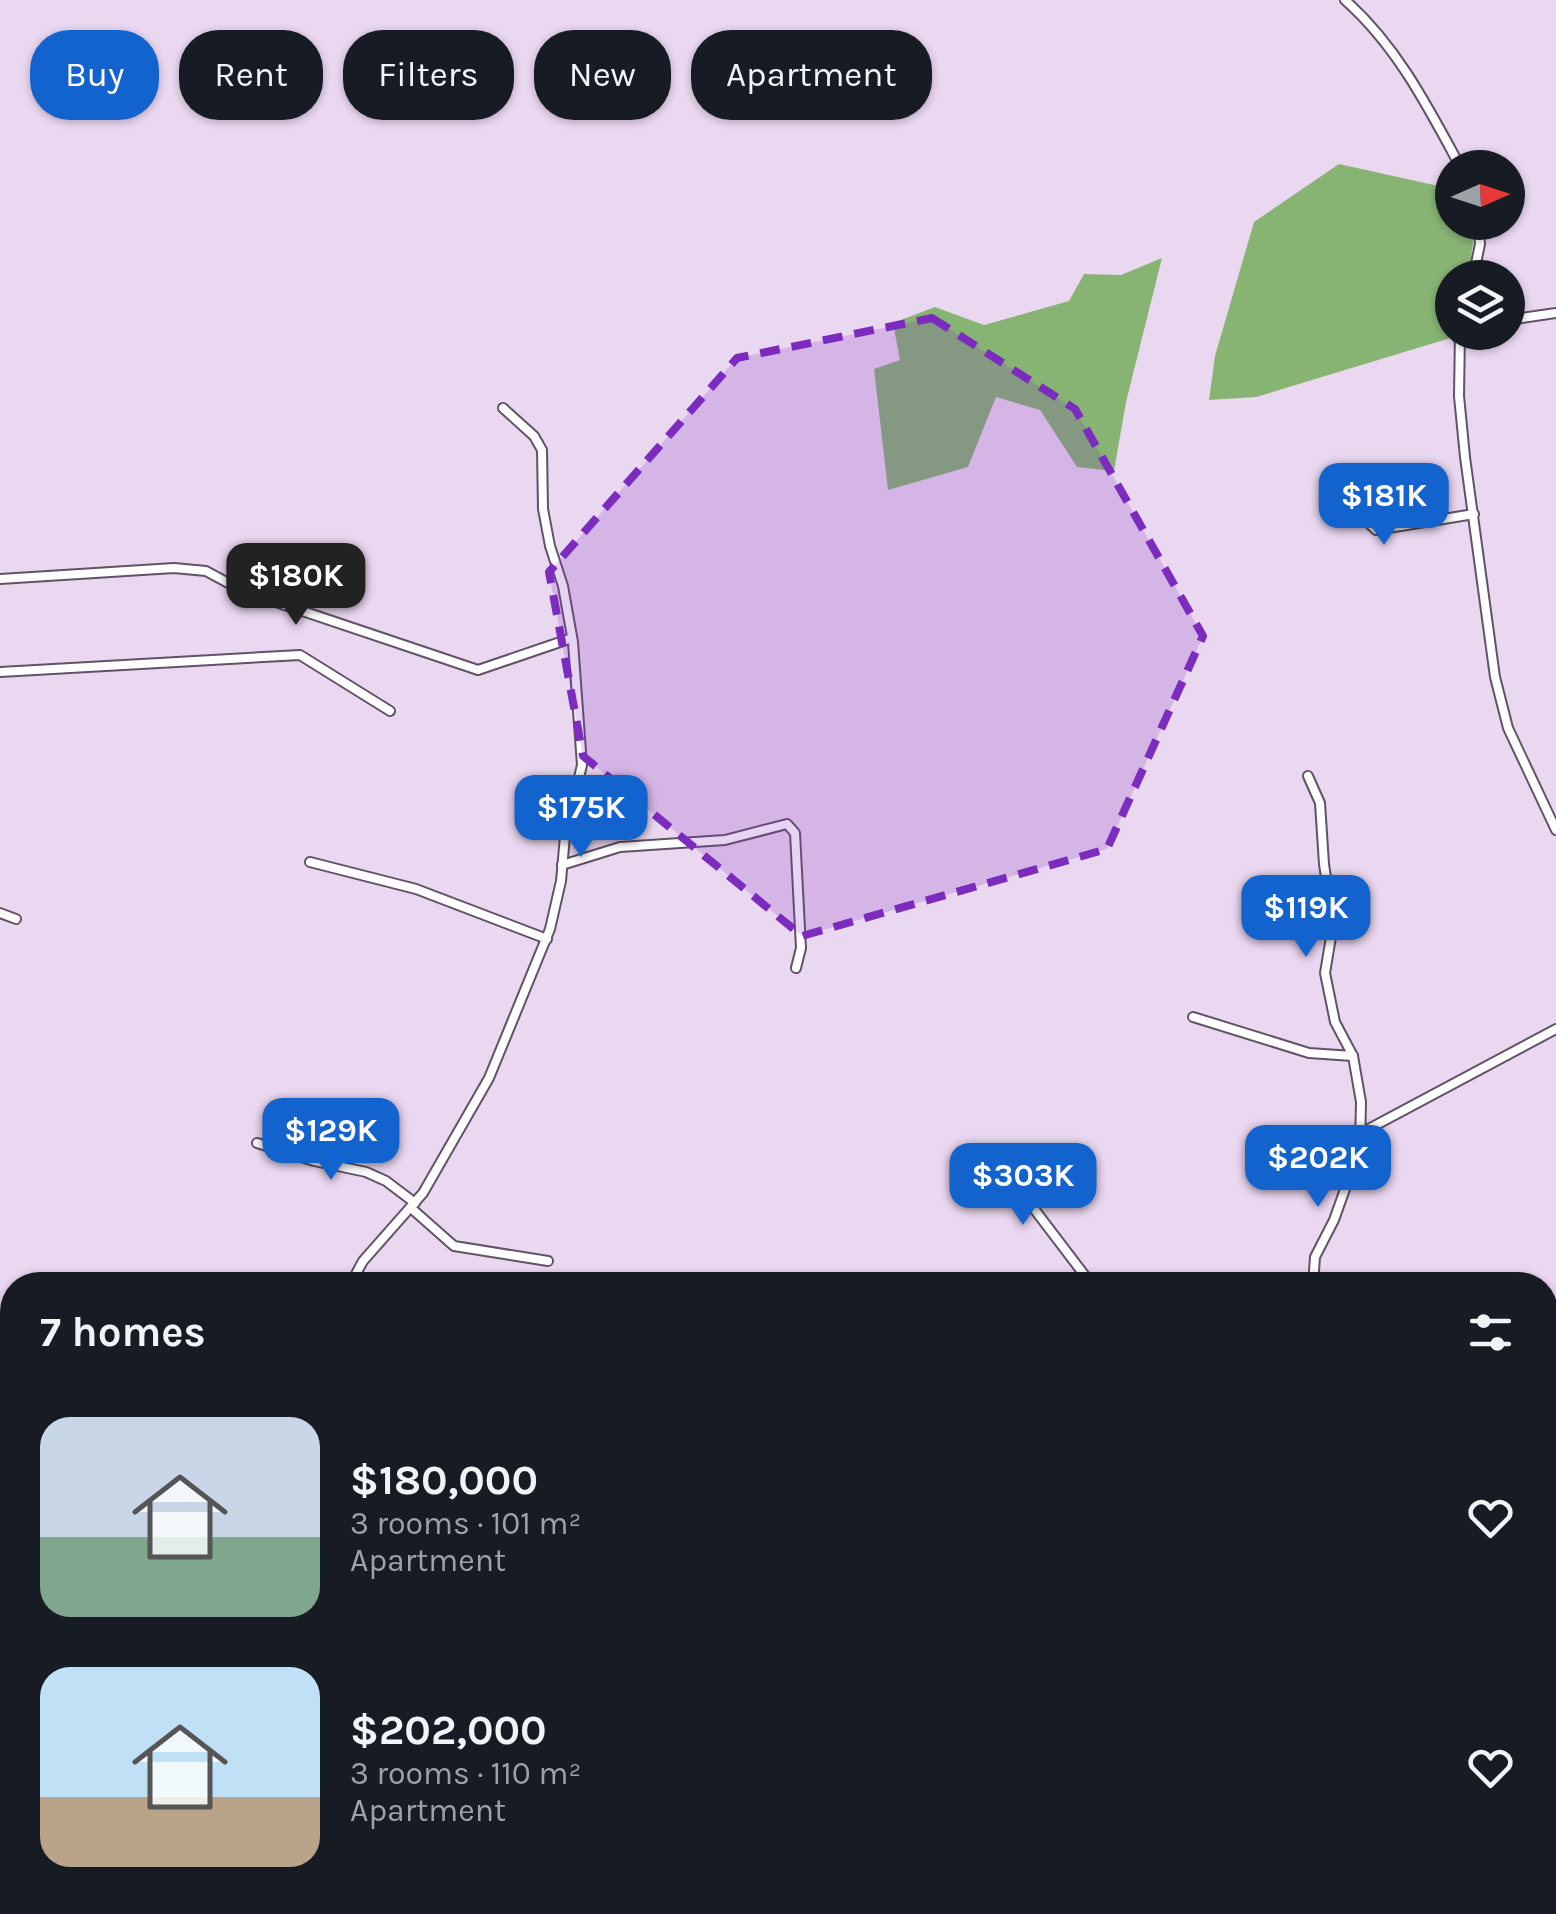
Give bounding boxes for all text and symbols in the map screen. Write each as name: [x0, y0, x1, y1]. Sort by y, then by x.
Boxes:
chip: Buy: [30, 30, 159, 120]
chip: Rent: [179, 30, 323, 120]
chip: Filters: [343, 30, 514, 120]
chip: New: [534, 30, 671, 120]
chip: Apartment: [691, 30, 932, 120]
north arrow: [1435, 150, 1525, 240]
map controls: [1435, 150, 1525, 350]
button: layers: [1435, 260, 1525, 350]
pin: $181K: [1314, 463, 1454, 548]
text: $181K: [1341, 477, 1427, 514]
pin: $180K: [226, 543, 366, 628]
text: $180K: [248, 557, 344, 594]
pin: $175K: [511, 775, 651, 860]
text: $175K: [537, 789, 625, 826]
pin: $119K: [1236, 875, 1376, 960]
text: $119K: [1263, 889, 1349, 926]
pin: $129K: [261, 1098, 401, 1183]
text: $129K: [284, 1112, 378, 1149]
pin: $202K: [1248, 1125, 1388, 1210]
text: $202K: [1267, 1139, 1369, 1176]
pin: $303K: [953, 1143, 1093, 1228]
text: $303K: [971, 1157, 1075, 1194]
icon: filters: [1463, 1305, 1518, 1360]
text: 7 homes: [40, 1307, 206, 1357]
text: $180,000: [350, 1455, 538, 1505]
icon: home: [120, 1457, 240, 1577]
icon: heart: [1463, 1490, 1518, 1545]
text: 3 rooms · 101 m²: [350, 1505, 581, 1542]
text: Apartment: [350, 1542, 506, 1579]
text: $202,000: [350, 1705, 547, 1755]
icon: home: [120, 1707, 240, 1827]
icon: heart: [1463, 1740, 1518, 1795]
text: 3 rooms · 110 m²: [350, 1755, 581, 1792]
text: Apartment: [350, 1792, 506, 1829]

